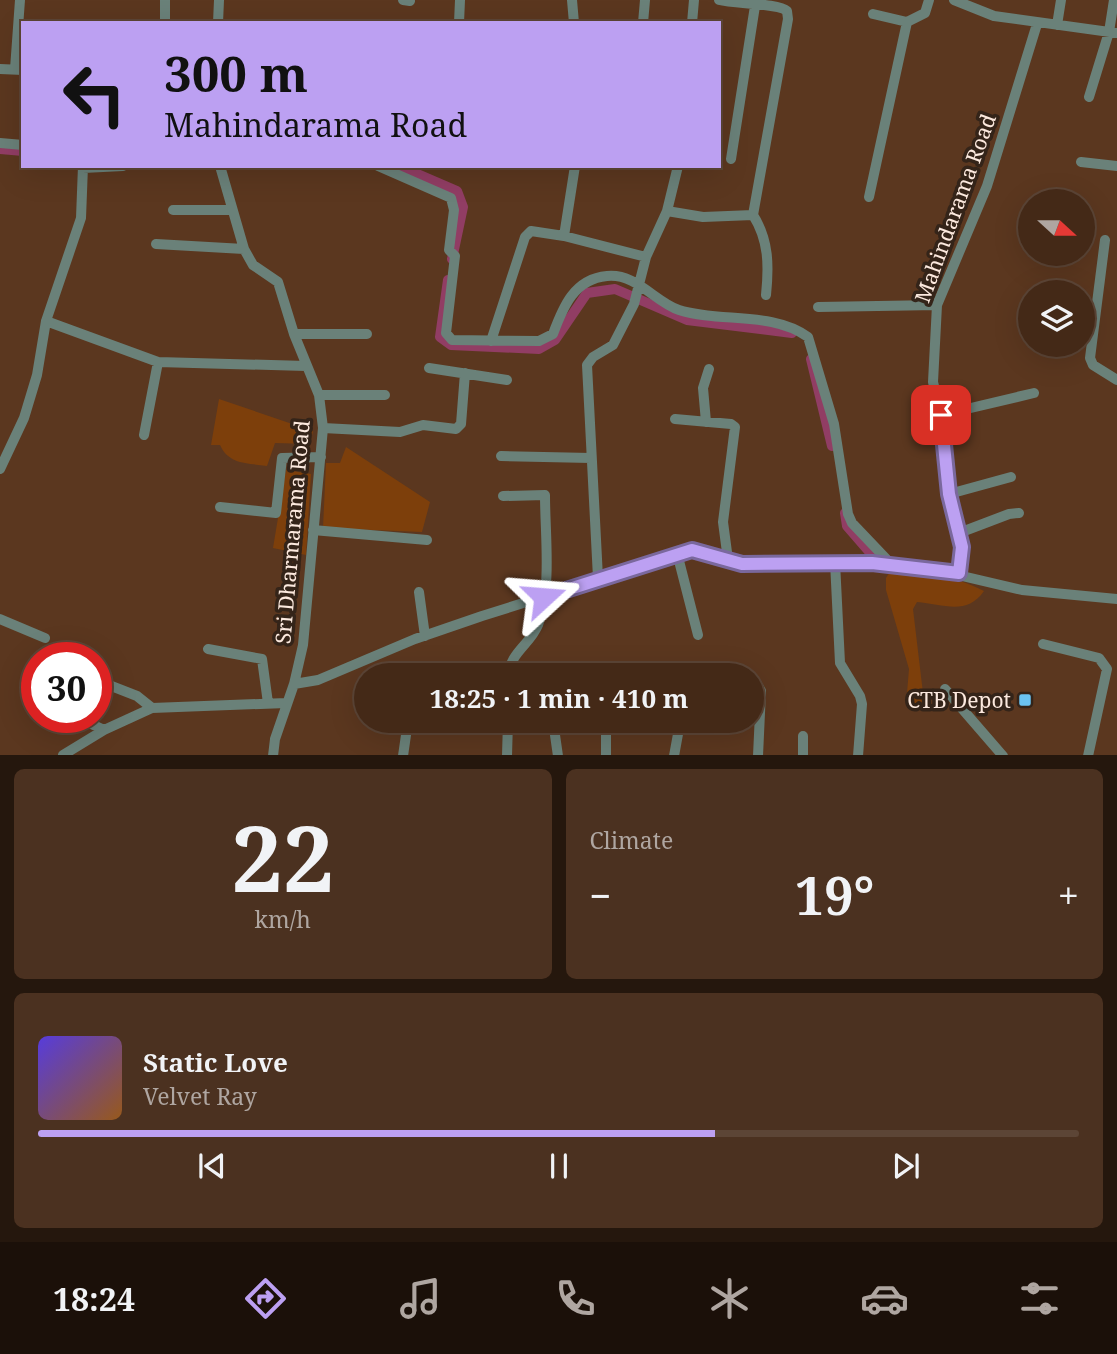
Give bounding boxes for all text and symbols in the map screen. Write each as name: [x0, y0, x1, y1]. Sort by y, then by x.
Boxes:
text: 300 m: [164, 40, 308, 106]
icon: left: [49, 49, 140, 140]
text: Mahindarama Road: [164, 103, 467, 146]
street label: Mahindarama Road: [908, 110, 1002, 306]
north arrow: [1018, 189, 1096, 266]
map controls: [1018, 189, 1095, 357]
button: layers: [1018, 280, 1095, 357]
pin: [911, 385, 971, 445]
icon: arrive: [922, 396, 960, 434]
street label: Sri Dharmarama Road: [268, 419, 316, 645]
position arrow: [507, 560, 581, 634]
speed limit sign: 30: [21, 642, 112, 733]
text: 18:25 · 1 min · 410 m: [429, 680, 689, 716]
place label: CTB Depot: [907, 686, 1011, 714]
marker: CTB Depot: [1017, 692, 1033, 708]
text: 22: [231, 795, 334, 919]
text: Climate: [590, 824, 673, 856]
text: 19°: [795, 859, 874, 930]
text: −: [590, 869, 612, 921]
text: +: [1058, 869, 1079, 921]
text: km/h: [255, 903, 311, 935]
text: Static Love: [143, 1044, 288, 1080]
text: Velvet Ray: [143, 1080, 257, 1112]
icon: previous: [193, 1147, 231, 1185]
icon: pause: [540, 1147, 578, 1185]
icon: next: [887, 1147, 925, 1185]
icon: directions: [241, 1274, 290, 1323]
icon: music: [396, 1274, 445, 1323]
icon: phone: [551, 1274, 600, 1323]
icon: climate: [705, 1274, 754, 1323]
icon: car: [860, 1274, 909, 1323]
icon: filters: [1015, 1274, 1064, 1323]
text: 18:24: [53, 1277, 135, 1320]

